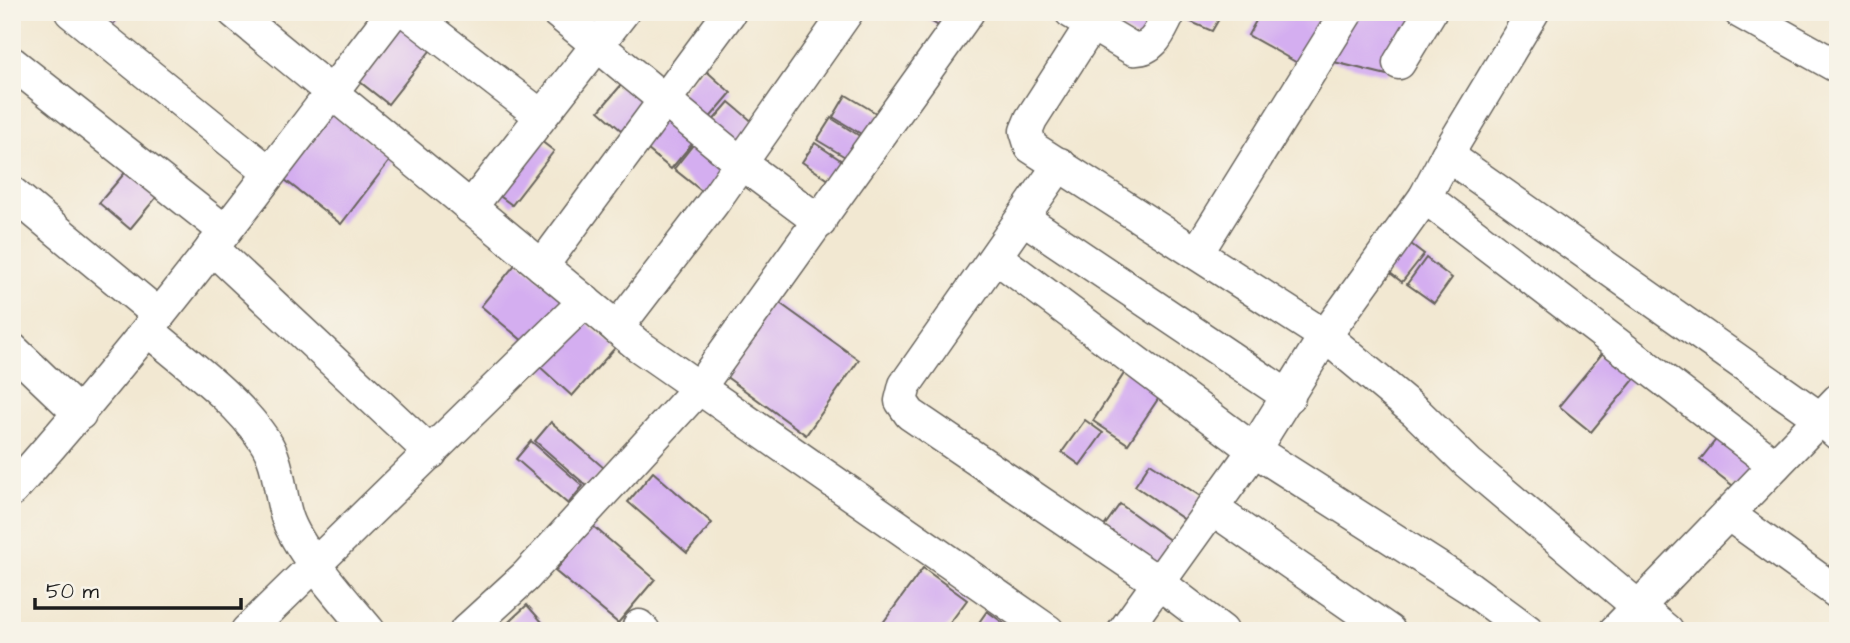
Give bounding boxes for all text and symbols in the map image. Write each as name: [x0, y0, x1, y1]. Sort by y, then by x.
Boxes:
scale bar: [35, 566, 242, 610]
text: 50 m: [46, 577, 100, 606]

